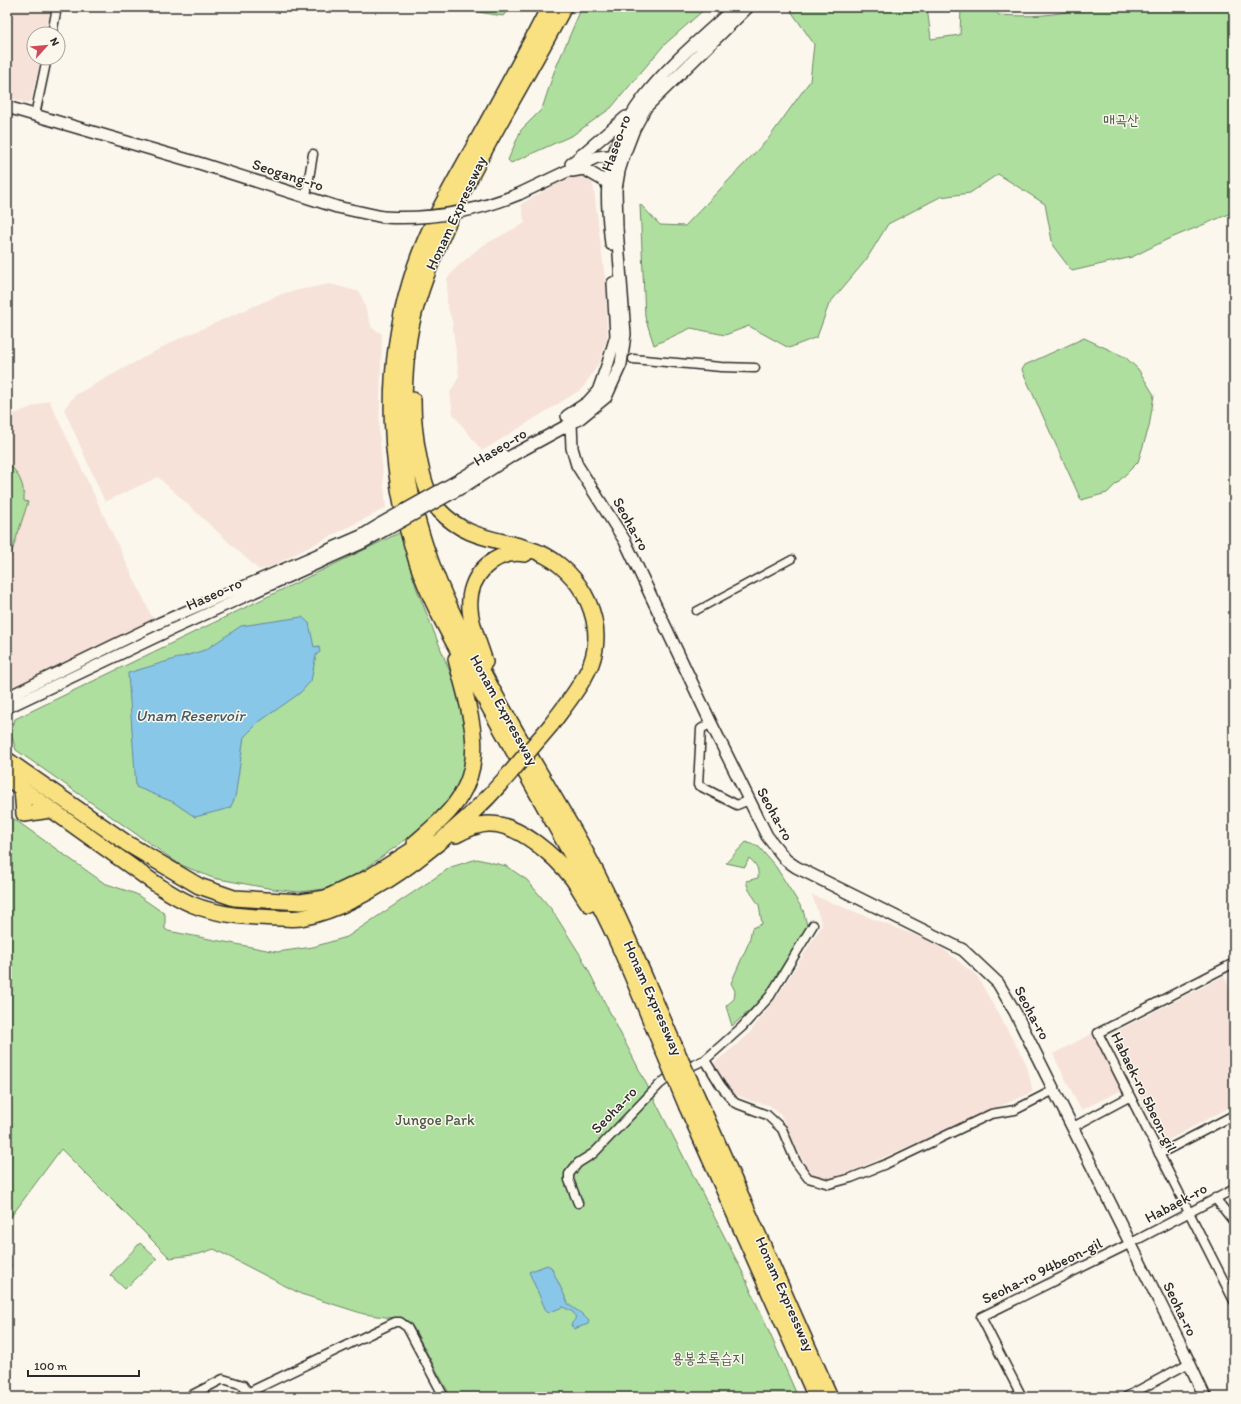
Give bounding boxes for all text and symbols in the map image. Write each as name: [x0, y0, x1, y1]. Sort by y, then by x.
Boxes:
north arrow: [26, 26, 66, 66]
text: N: [47, 35, 62, 48]
park label: 매곡산: [1103, 111, 1139, 129]
street label: Haseo-ro: [597, 112, 635, 174]
street label: Honam Expressway: [422, 153, 490, 273]
street label: Seogang-ro: [250, 155, 326, 195]
street label: Haseo-ro: [470, 424, 530, 470]
street label: Seoha-ro: [609, 494, 653, 554]
street label: Haseo-ro: [183, 574, 245, 614]
street label: Honam Expressway: [466, 651, 542, 769]
water label: Unam Reservoir: [135, 706, 246, 725]
street label: Seoha-ro: [753, 784, 797, 844]
street label: Honam Expressway: [620, 938, 686, 1058]
street label: Seoha-ro: [1010, 983, 1054, 1043]
street label: Habaek-ro 5beon-gil: [1107, 1029, 1181, 1156]
street label: Seoha-ro: [587, 1083, 641, 1137]
park label: Jungoe Park: [395, 1111, 475, 1129]
street label: Habaek-ro: [1142, 1179, 1210, 1227]
street label: Honam Expressway: [752, 1234, 818, 1354]
street label: Seoha-ro 94beon-gil: [979, 1234, 1106, 1308]
street label: Seoha-ro: [1159, 1279, 1201, 1339]
park label: 용봉초록습지: [672, 1349, 744, 1367]
scale bar: [28, 1352, 139, 1378]
text: 100 m: [34, 1359, 67, 1373]

